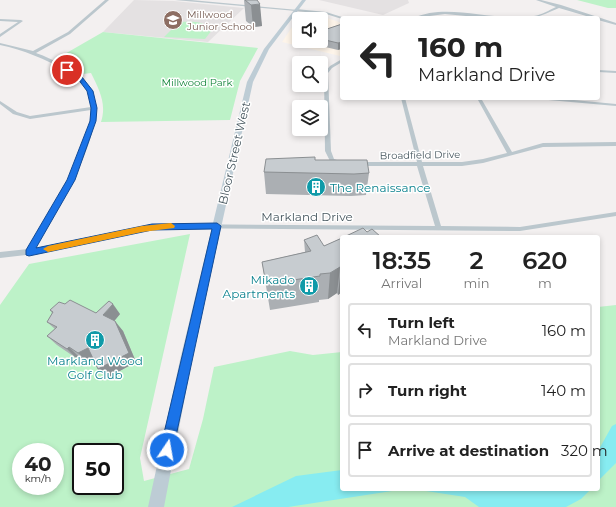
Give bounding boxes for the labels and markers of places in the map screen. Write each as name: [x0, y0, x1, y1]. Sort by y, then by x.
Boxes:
place label: Millwood Junior School: [186, 8, 255, 33]
school or university icon: Millwood Junior School: [162, 9, 184, 31]
pin: [50, 53, 84, 87]
building icon: The Renaissance: [305, 176, 327, 198]
place label: The Renaissance: [330, 180, 431, 195]
place label: Mikado Apartments: [223, 272, 295, 301]
building icon: Mikado Apartments: [298, 275, 320, 297]
building icon: Markland Wood Golf Club: [84, 329, 106, 351]
place label: Markland Wood Golf Club: [47, 353, 143, 382]

